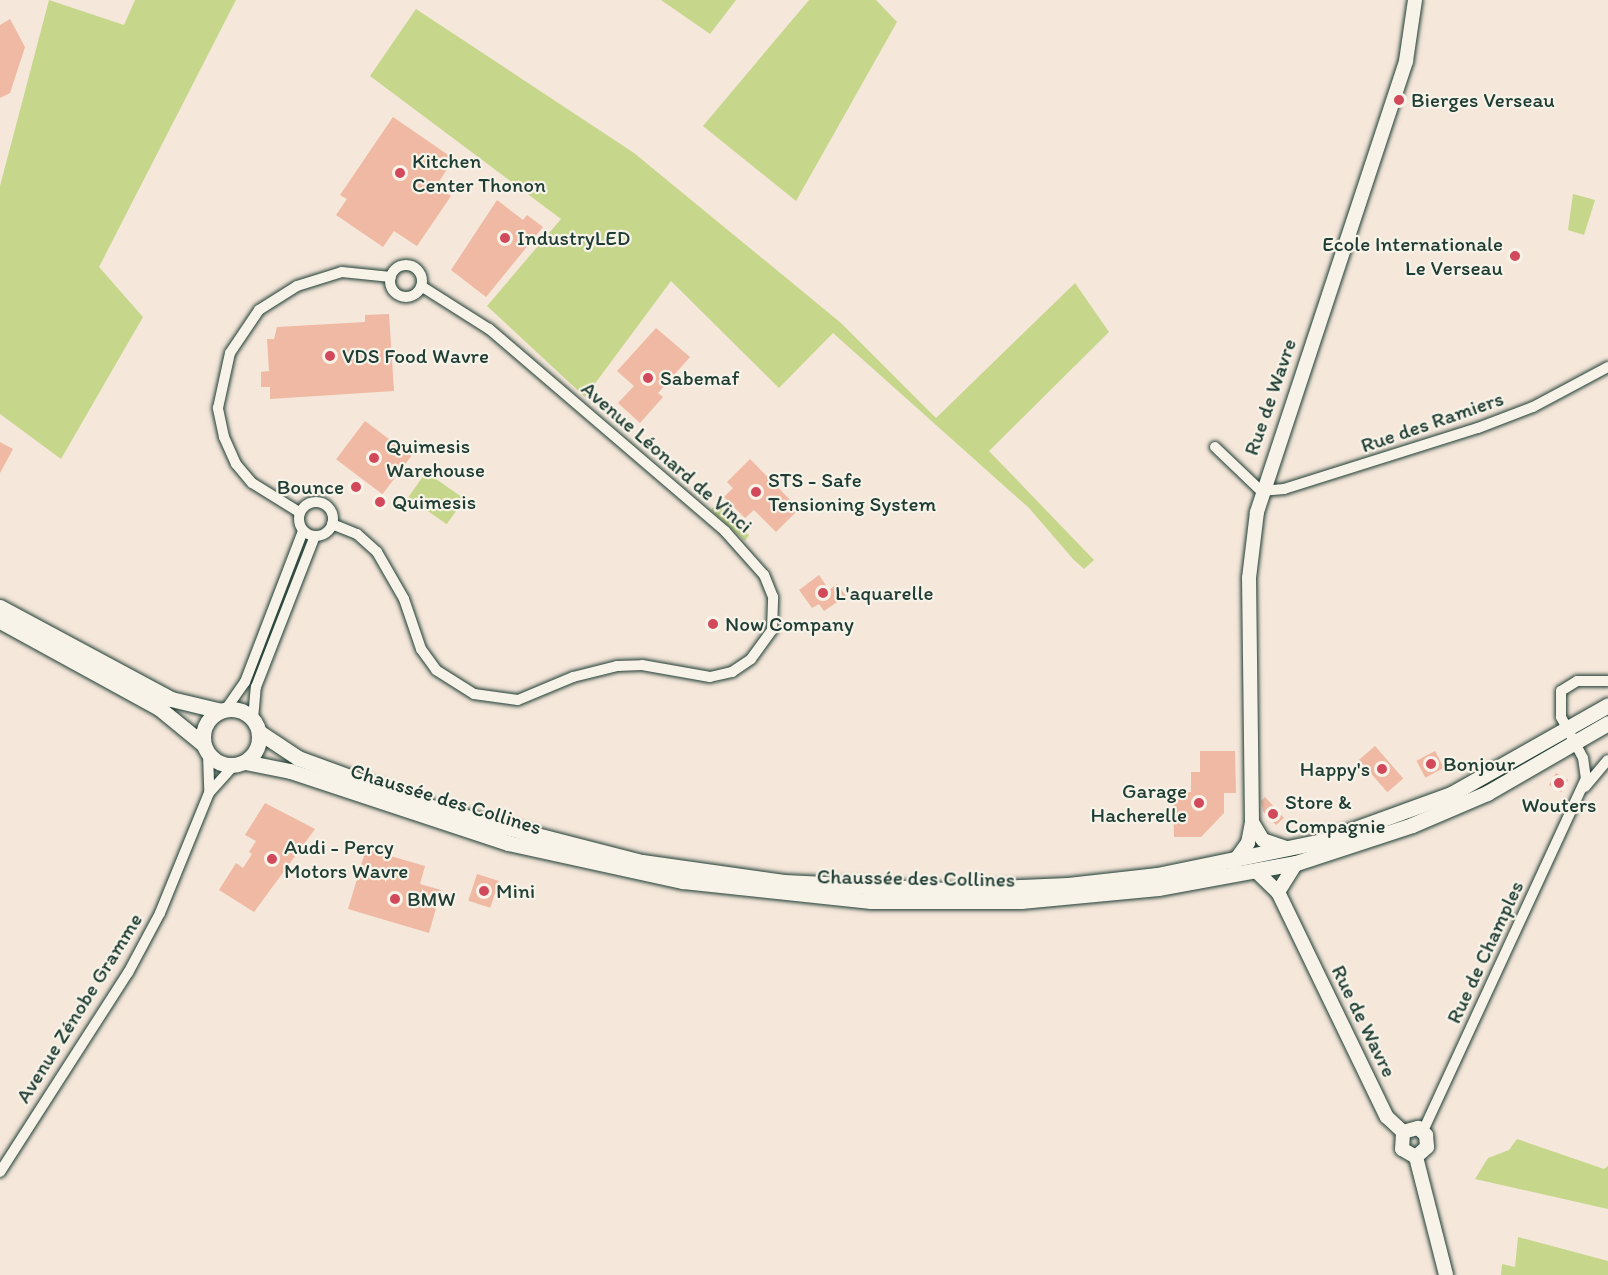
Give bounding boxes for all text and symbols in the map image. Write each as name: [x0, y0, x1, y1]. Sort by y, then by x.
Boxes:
place label: Bierges Verseau: [1411, 87, 1555, 113]
marker: Bierges Verseau: [1392, 93, 1406, 107]
place label: Kitchen Center Thonon: [412, 148, 546, 198]
marker: Kitchen Center Thonon: [393, 166, 407, 180]
place label: IndustryLED: [517, 225, 630, 251]
marker: IndustryLED: [498, 231, 512, 245]
place label: Ecole Internationale Le Verseau: [1320, 231, 1503, 281]
marker: Ecole Internationale Le Verseau: [1508, 249, 1522, 263]
street label: Rue de Wavre: [1238, 336, 1302, 458]
place label: VDS Food Wavre: [342, 343, 488, 369]
marker: VDS Food Wavre: [323, 349, 337, 363]
place label: Sabemaf: [660, 365, 739, 391]
marker: Sabemaf: [641, 371, 655, 385]
street label: Avenue Léonard de Vinci: [576, 376, 758, 538]
street label: Rue des Ramiers: [1358, 386, 1506, 458]
place label: Quimesis Warehouse: [386, 433, 485, 483]
marker: Quimesis Warehouse: [367, 451, 381, 465]
place label: STS - Safe Tensioning System: [768, 467, 936, 517]
place label: Bounce: [277, 474, 344, 500]
marker: Bounce: [349, 480, 363, 494]
marker: STS - Safe Tensioning System: [749, 485, 763, 499]
place label: Quimesis: [392, 489, 476, 515]
marker: Quimesis: [373, 495, 387, 509]
place label: L'aquarelle: [835, 580, 933, 606]
marker: L'aquarelle: [816, 586, 830, 600]
place label: Now Company: [725, 611, 853, 637]
marker: Now Company: [706, 617, 720, 631]
place label: Bonjour: [1443, 751, 1515, 777]
place label: Happy's: [1300, 756, 1370, 782]
marker: Bonjour: [1424, 757, 1438, 771]
street label: Chaussée des Collines: [347, 758, 545, 840]
marker: Happy's: [1375, 762, 1389, 776]
marker: Wouters: [1552, 776, 1566, 790]
place label: Garage Hacherelle: [1091, 778, 1187, 828]
place label: Store & Compagnie: [1285, 789, 1386, 839]
place label: Wouters: [1522, 792, 1596, 818]
marker: Garage Hacherelle: [1192, 796, 1206, 810]
marker: Store & Compagnie: [1266, 807, 1280, 821]
place label: Audi - Percy Motors Wavre: [284, 834, 407, 884]
marker: Audi - Percy Motors Wavre: [265, 852, 279, 866]
street label: Chaussée des Collines: [816, 864, 1016, 892]
street label: Rue de Champles: [1441, 877, 1529, 1027]
place label: Mini: [496, 878, 535, 904]
marker: Mini: [477, 884, 491, 898]
place label: BMW: [407, 886, 455, 912]
marker: BMW: [388, 892, 402, 906]
street label: Avenue Zénobe Gramme: [10, 909, 148, 1107]
street label: Rue de Wavre: [1326, 961, 1402, 1081]

